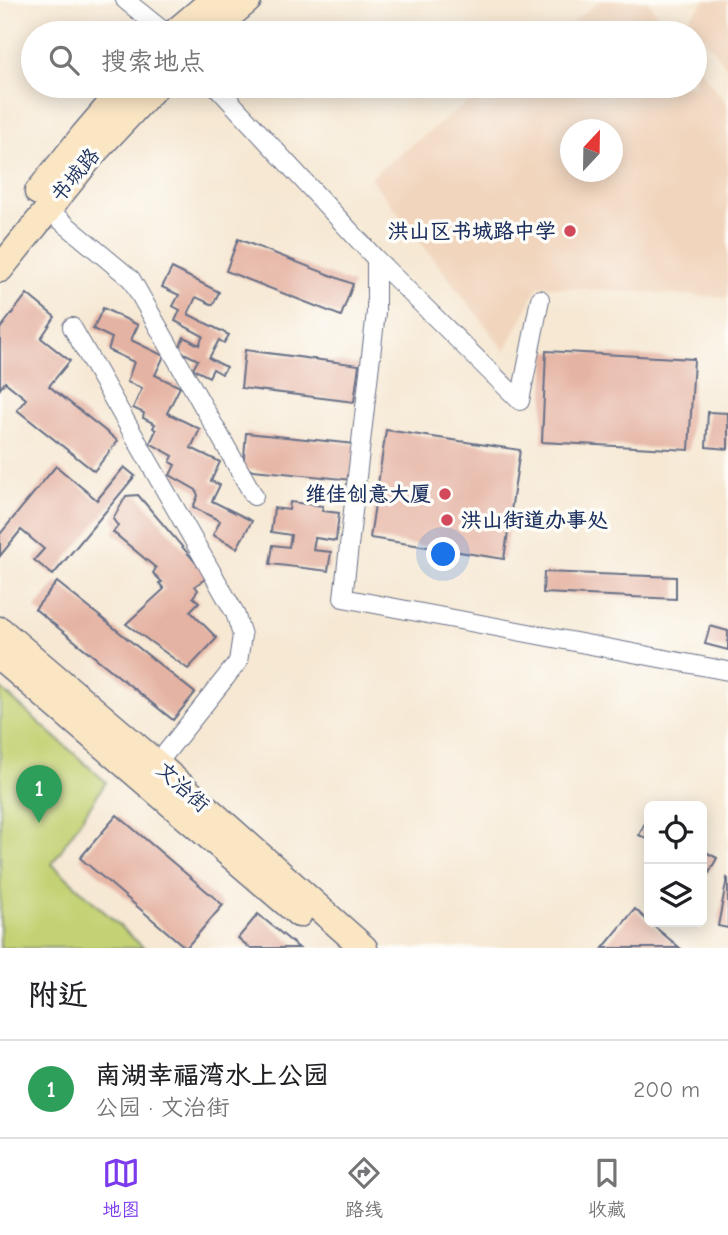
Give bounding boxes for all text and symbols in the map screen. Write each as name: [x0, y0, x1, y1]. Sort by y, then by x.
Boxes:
search box: [21, 21, 707, 98]
icon: search: [45, 41, 83, 79]
text: 搜索地点: [101, 47, 205, 77]
north arrow: [560, 119, 623, 182]
street label: 书城路: [46, 143, 104, 207]
place label: 洪山区书城路中学: [388, 219, 556, 243]
marker: 洪山区书城路中学: [562, 223, 578, 239]
place label: 维佳创意大厦: [305, 482, 431, 506]
marker: 维佳创意大厦: [437, 486, 453, 502]
place label: 洪山街道办事处: [461, 508, 608, 532]
marker: 洪山街道办事处: [439, 512, 455, 528]
your location: [426, 537, 460, 571]
street label: 文治街: [152, 757, 214, 817]
pin: 1: [16, 765, 62, 823]
map controls: [644, 801, 707, 927]
button: locate: [644, 801, 707, 864]
button: layers: [644, 864, 707, 927]
text: 附近: [28, 978, 88, 1013]
text: 南湖幸福湾水上公园: [95, 1061, 329, 1091]
text: 1: [46, 1076, 56, 1103]
text: 200 m: [633, 1076, 700, 1103]
text: 公园 · 文治街: [95, 1094, 229, 1121]
tab: 地图: [102, 1154, 140, 1221]
tab: 路线: [345, 1154, 383, 1221]
tab: 收藏: [588, 1154, 626, 1221]

